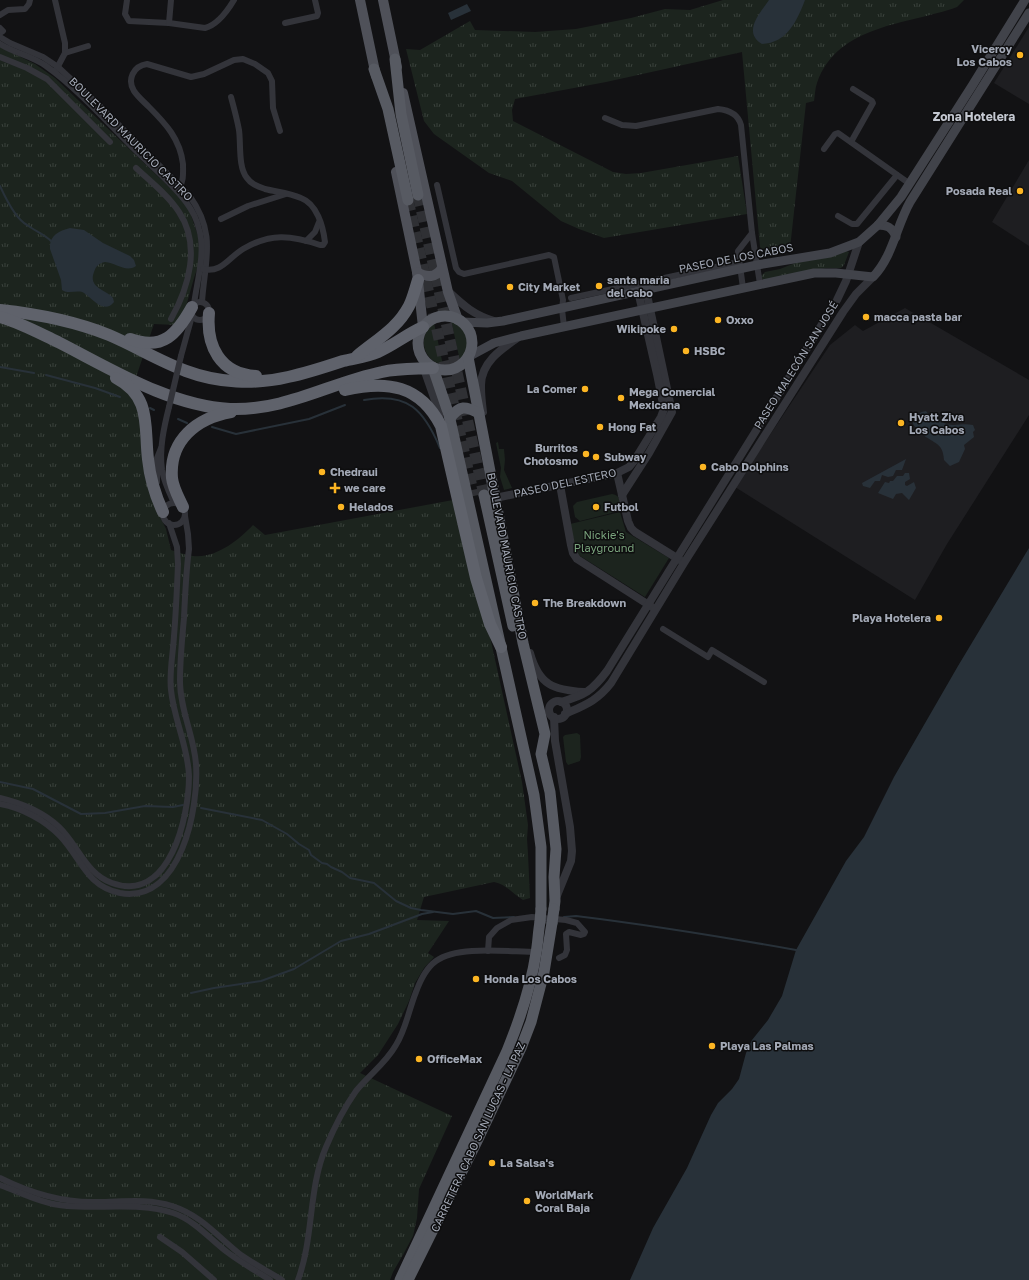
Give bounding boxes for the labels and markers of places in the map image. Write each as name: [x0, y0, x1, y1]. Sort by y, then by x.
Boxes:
place label: Viceroy Los Cabos: [957, 42, 1012, 68]
marker: Viceroy Los Cabos: [1015, 50, 1025, 60]
place label: Posada Real: [946, 184, 1012, 197]
marker: Posada Real: [1015, 186, 1025, 196]
place label: santa maria del cabo: [607, 273, 669, 299]
place label: City Market: [518, 280, 581, 293]
marker: santa maria del cabo: [594, 281, 604, 291]
marker: City Market: [505, 282, 515, 292]
place label: macca pasta bar: [874, 310, 963, 323]
marker: macca pasta bar: [861, 312, 871, 322]
place label: Oxxo: [726, 313, 754, 326]
marker: Oxxo: [713, 315, 723, 325]
place label: Wikipoke: [617, 322, 666, 335]
marker: Wikipoke: [669, 324, 679, 334]
place label: HSBC: [694, 344, 725, 357]
marker: HSBC: [681, 346, 691, 356]
place label: La Comer: [527, 382, 578, 395]
marker: La Comer: [580, 384, 590, 394]
place label: Mega Comercial Mexicana: [629, 385, 716, 411]
marker: Mega Comercial Mexicana: [616, 393, 626, 403]
place label: Hyatt Ziva Los Cabos: [909, 410, 965, 436]
marker: Hyatt Ziva Los Cabos: [896, 418, 906, 428]
place label: Hong Fat: [608, 420, 657, 433]
marker: Hong Fat: [595, 422, 605, 432]
place label: Burritos Chotosmo: [524, 441, 578, 467]
marker: Burritos Chotosmo: [581, 449, 591, 459]
place label: Subway: [604, 450, 647, 463]
marker: Subway: [591, 452, 601, 462]
place label: Cabo Dolphins: [711, 460, 789, 473]
marker: Cabo Dolphins: [698, 462, 708, 472]
place label: Chedraui: [330, 465, 378, 478]
marker: Chedraui: [317, 467, 327, 477]
place label: we care: [344, 481, 386, 494]
marker: we care: [329, 482, 341, 494]
place label: Helados: [349, 500, 393, 513]
place label: Futbol: [604, 500, 639, 513]
marker: Helados: [336, 502, 346, 512]
marker: Futbol: [591, 502, 601, 512]
place label: The Breakdown: [543, 596, 626, 609]
marker: The Breakdown: [530, 598, 540, 608]
place label: Playa Hotelera: [852, 611, 931, 624]
marker: Playa Hotelera: [934, 613, 944, 623]
place label: Honda Los Cabos: [484, 972, 577, 985]
marker: Honda Los Cabos: [471, 974, 481, 984]
place label: Playa Las Palmas: [720, 1039, 814, 1052]
marker: Playa Las Palmas: [707, 1041, 717, 1051]
place label: OfficeMax: [427, 1052, 483, 1065]
marker: OfficeMax: [414, 1054, 424, 1064]
place label: La Salsa's: [500, 1156, 554, 1169]
marker: La Salsa's: [487, 1158, 497, 1168]
place label: WorldMark Coral Baja: [535, 1188, 594, 1214]
marker: WorldMark Coral Baja: [522, 1196, 532, 1206]

